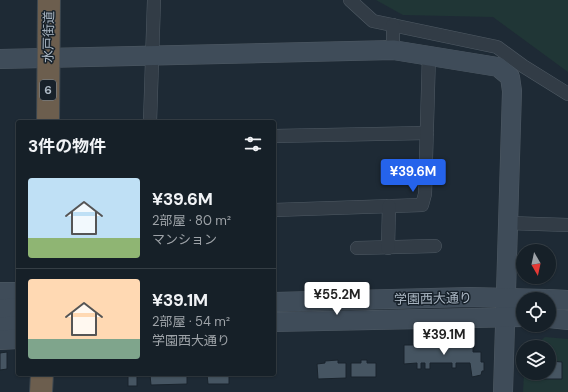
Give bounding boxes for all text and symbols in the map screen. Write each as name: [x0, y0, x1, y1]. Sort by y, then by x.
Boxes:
street label: 水戸街道: [40, 11, 57, 63]
road number: 6: [40, 80, 56, 100]
icon: filters: [242, 133, 264, 155]
text: 3件の物件: [28, 135, 106, 157]
pin: ¥39.6M: [380, 159, 446, 193]
text: ¥39.6M: [390, 163, 436, 180]
text: ¥39.6M: [152, 188, 213, 210]
icon: home: [60, 194, 108, 242]
text: 2部屋 · 80 m²: [152, 212, 231, 229]
text: マンション: [152, 231, 217, 248]
north arrow: [516, 244, 556, 284]
map controls: [516, 244, 556, 380]
pin: ¥55.2M: [304, 282, 370, 316]
text: ¥55.2M: [314, 286, 360, 303]
text: ¥39.1M: [152, 289, 208, 311]
street label: 学園西大通り: [394, 289, 472, 308]
button: locate: [516, 292, 556, 332]
icon: home: [60, 295, 108, 343]
text: 2部屋 · 54 m²: [152, 313, 230, 330]
pin: ¥39.1M: [411, 322, 477, 356]
text: ¥39.1M: [423, 326, 465, 343]
text: 学園西大通り: [152, 332, 230, 349]
button: layers: [516, 340, 556, 380]

